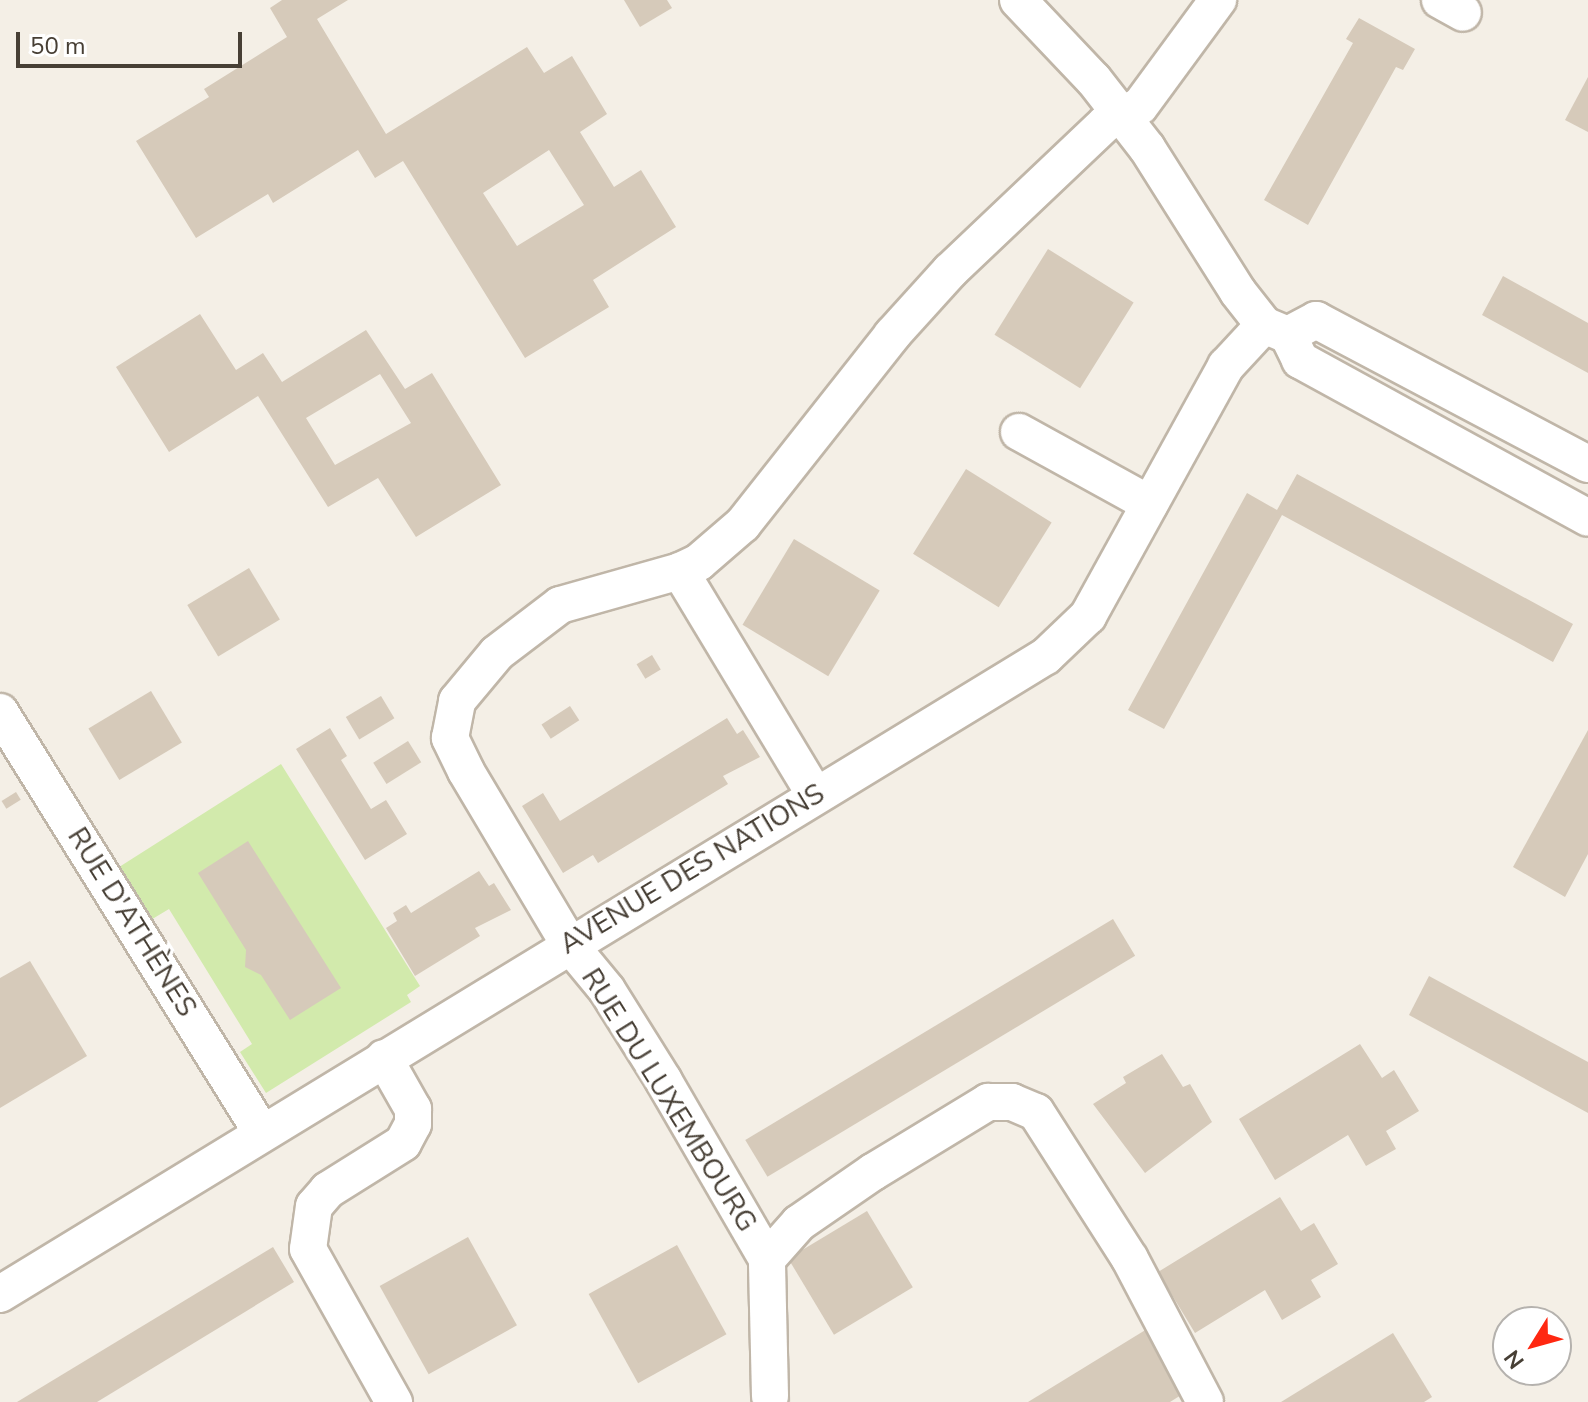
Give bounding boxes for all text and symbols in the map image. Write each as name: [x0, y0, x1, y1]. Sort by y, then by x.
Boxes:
scale bar: [20, 16, 246, 66]
text: 50 m: [30, 30, 86, 62]
street label: AVENUE DES NATIONS: [554, 777, 830, 961]
street label: RUE D'ATHÈNES: [60, 821, 204, 1023]
street label: RUE DU LUXEMBOURG: [574, 962, 764, 1238]
north arrow: [1492, 1306, 1572, 1386]
text: N: [1497, 1344, 1531, 1375]

